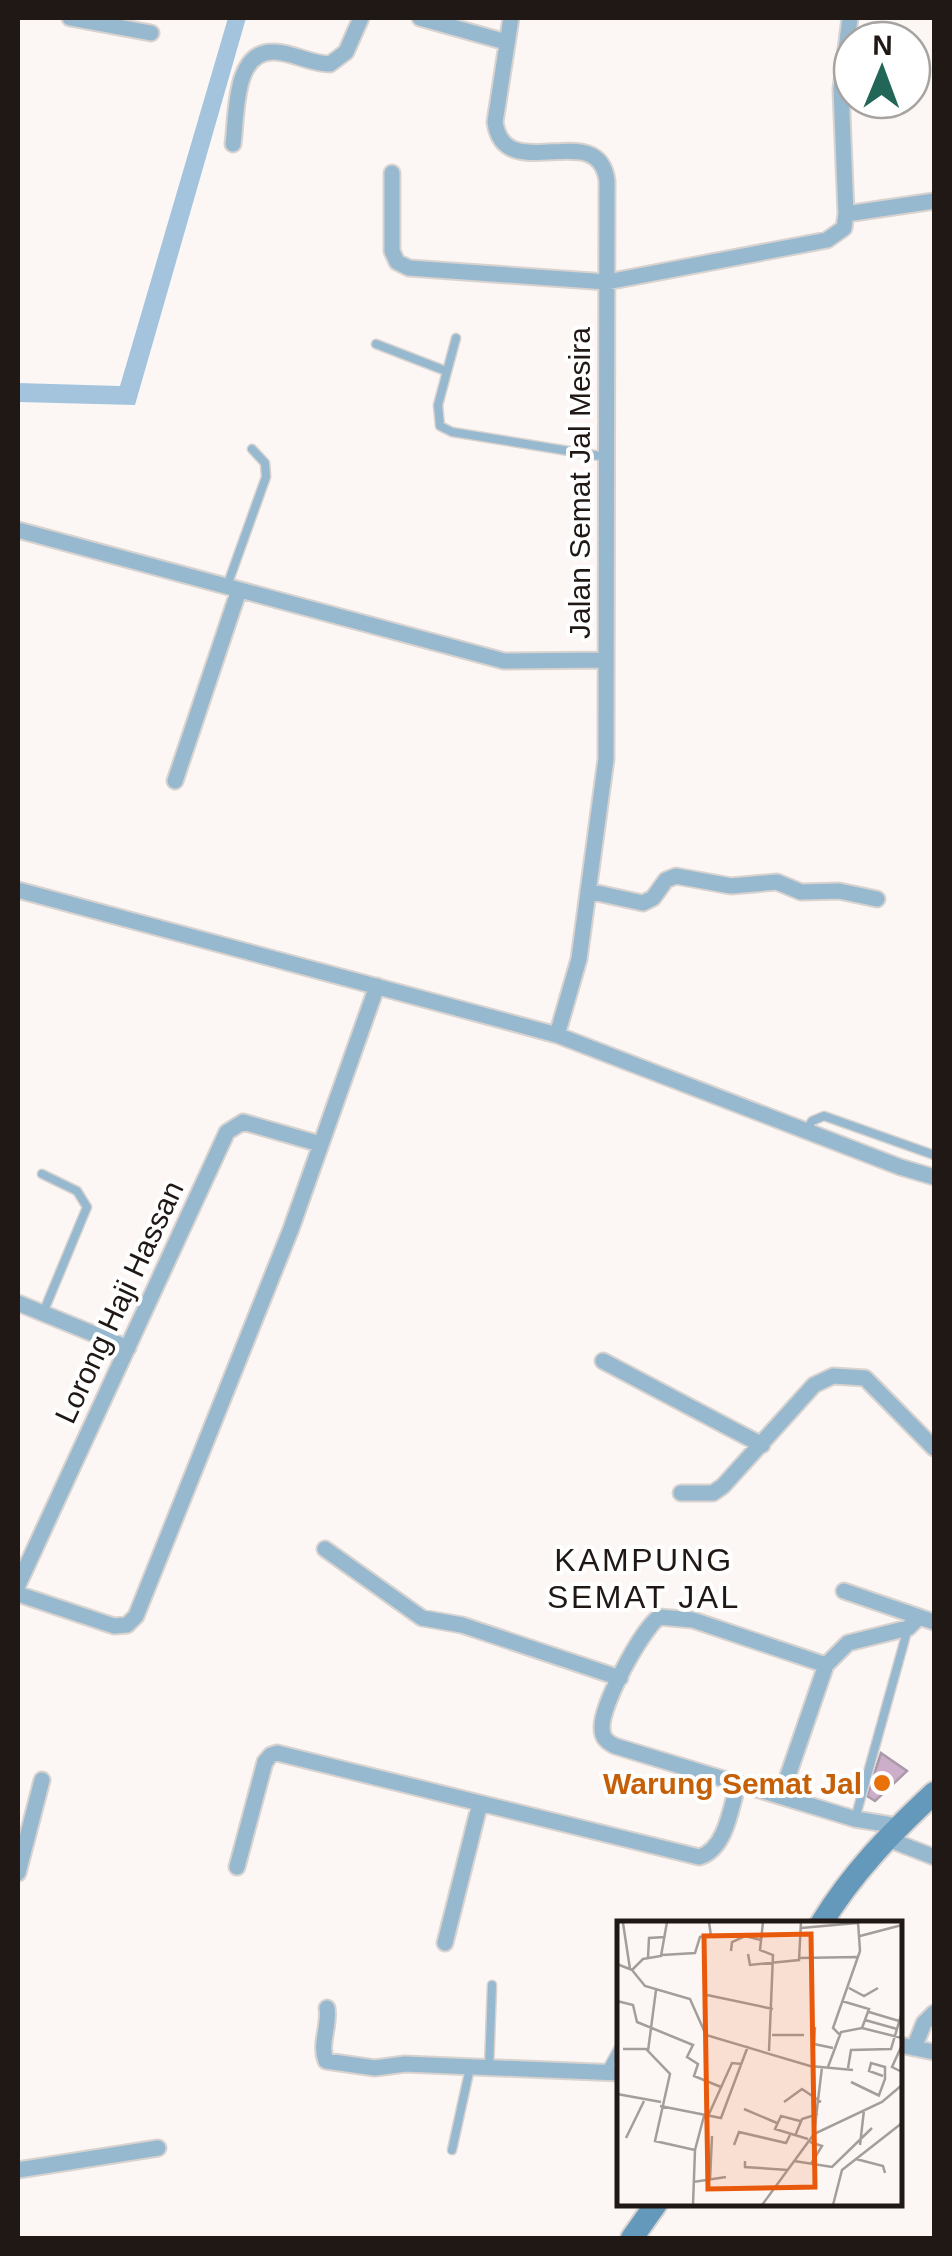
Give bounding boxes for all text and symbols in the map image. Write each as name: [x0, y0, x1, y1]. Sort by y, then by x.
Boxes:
north arrow: [832, 20, 932, 120]
text: N: [872, 30, 893, 61]
street label: Jalan Semat Jal Mesira: [563, 327, 596, 639]
street label: Lorong Haji Hassan: [48, 1176, 190, 1428]
district label: KAMPUNG SEMAT JAL: [547, 1542, 741, 1615]
place label: Warung Semat Jal: [603, 1767, 862, 1800]
marker: Warung Semat Jal: [871, 1772, 893, 1794]
inset map: [617, 1921, 902, 2206]

